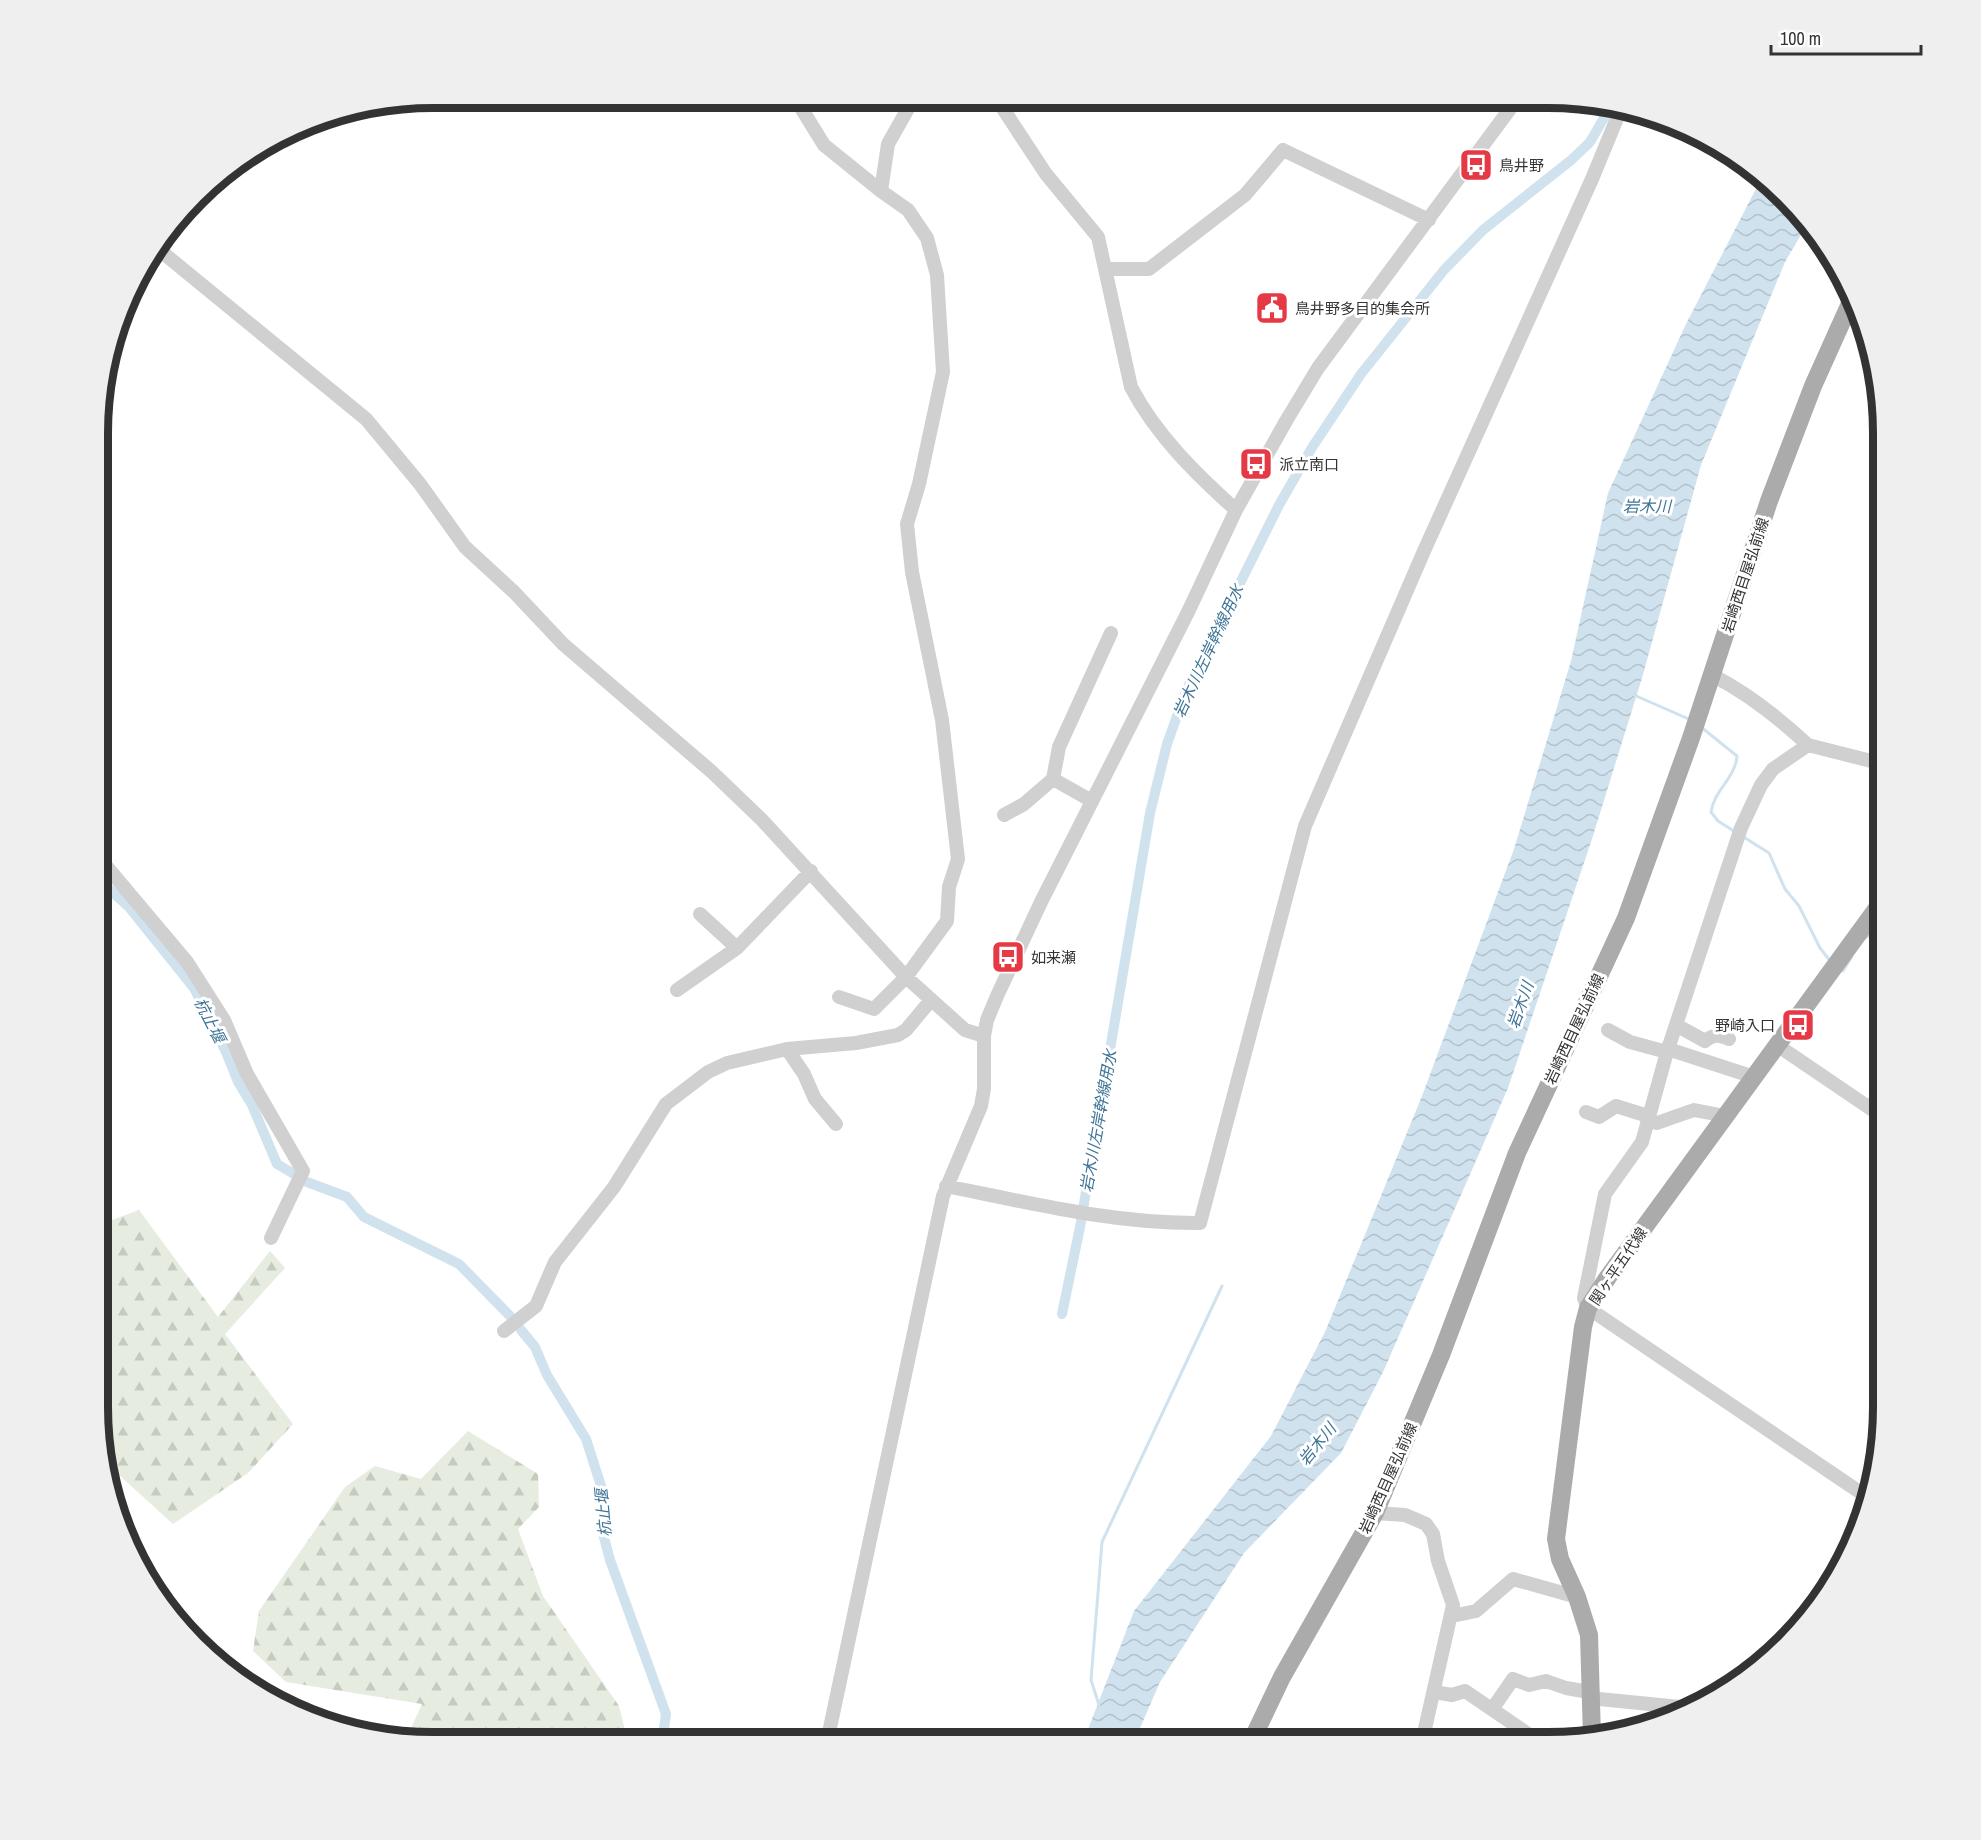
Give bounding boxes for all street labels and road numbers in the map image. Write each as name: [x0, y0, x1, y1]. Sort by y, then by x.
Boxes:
street label: 岩崎西目屋弘前線: [1716, 515, 1774, 635]
street label: 岩崎西目屋弘前線: [1539, 970, 1609, 1088]
street label: 関ヶ平五代線: [1584, 1223, 1652, 1309]
street label: 岩崎西目屋弘前線: [1354, 1419, 1422, 1537]

